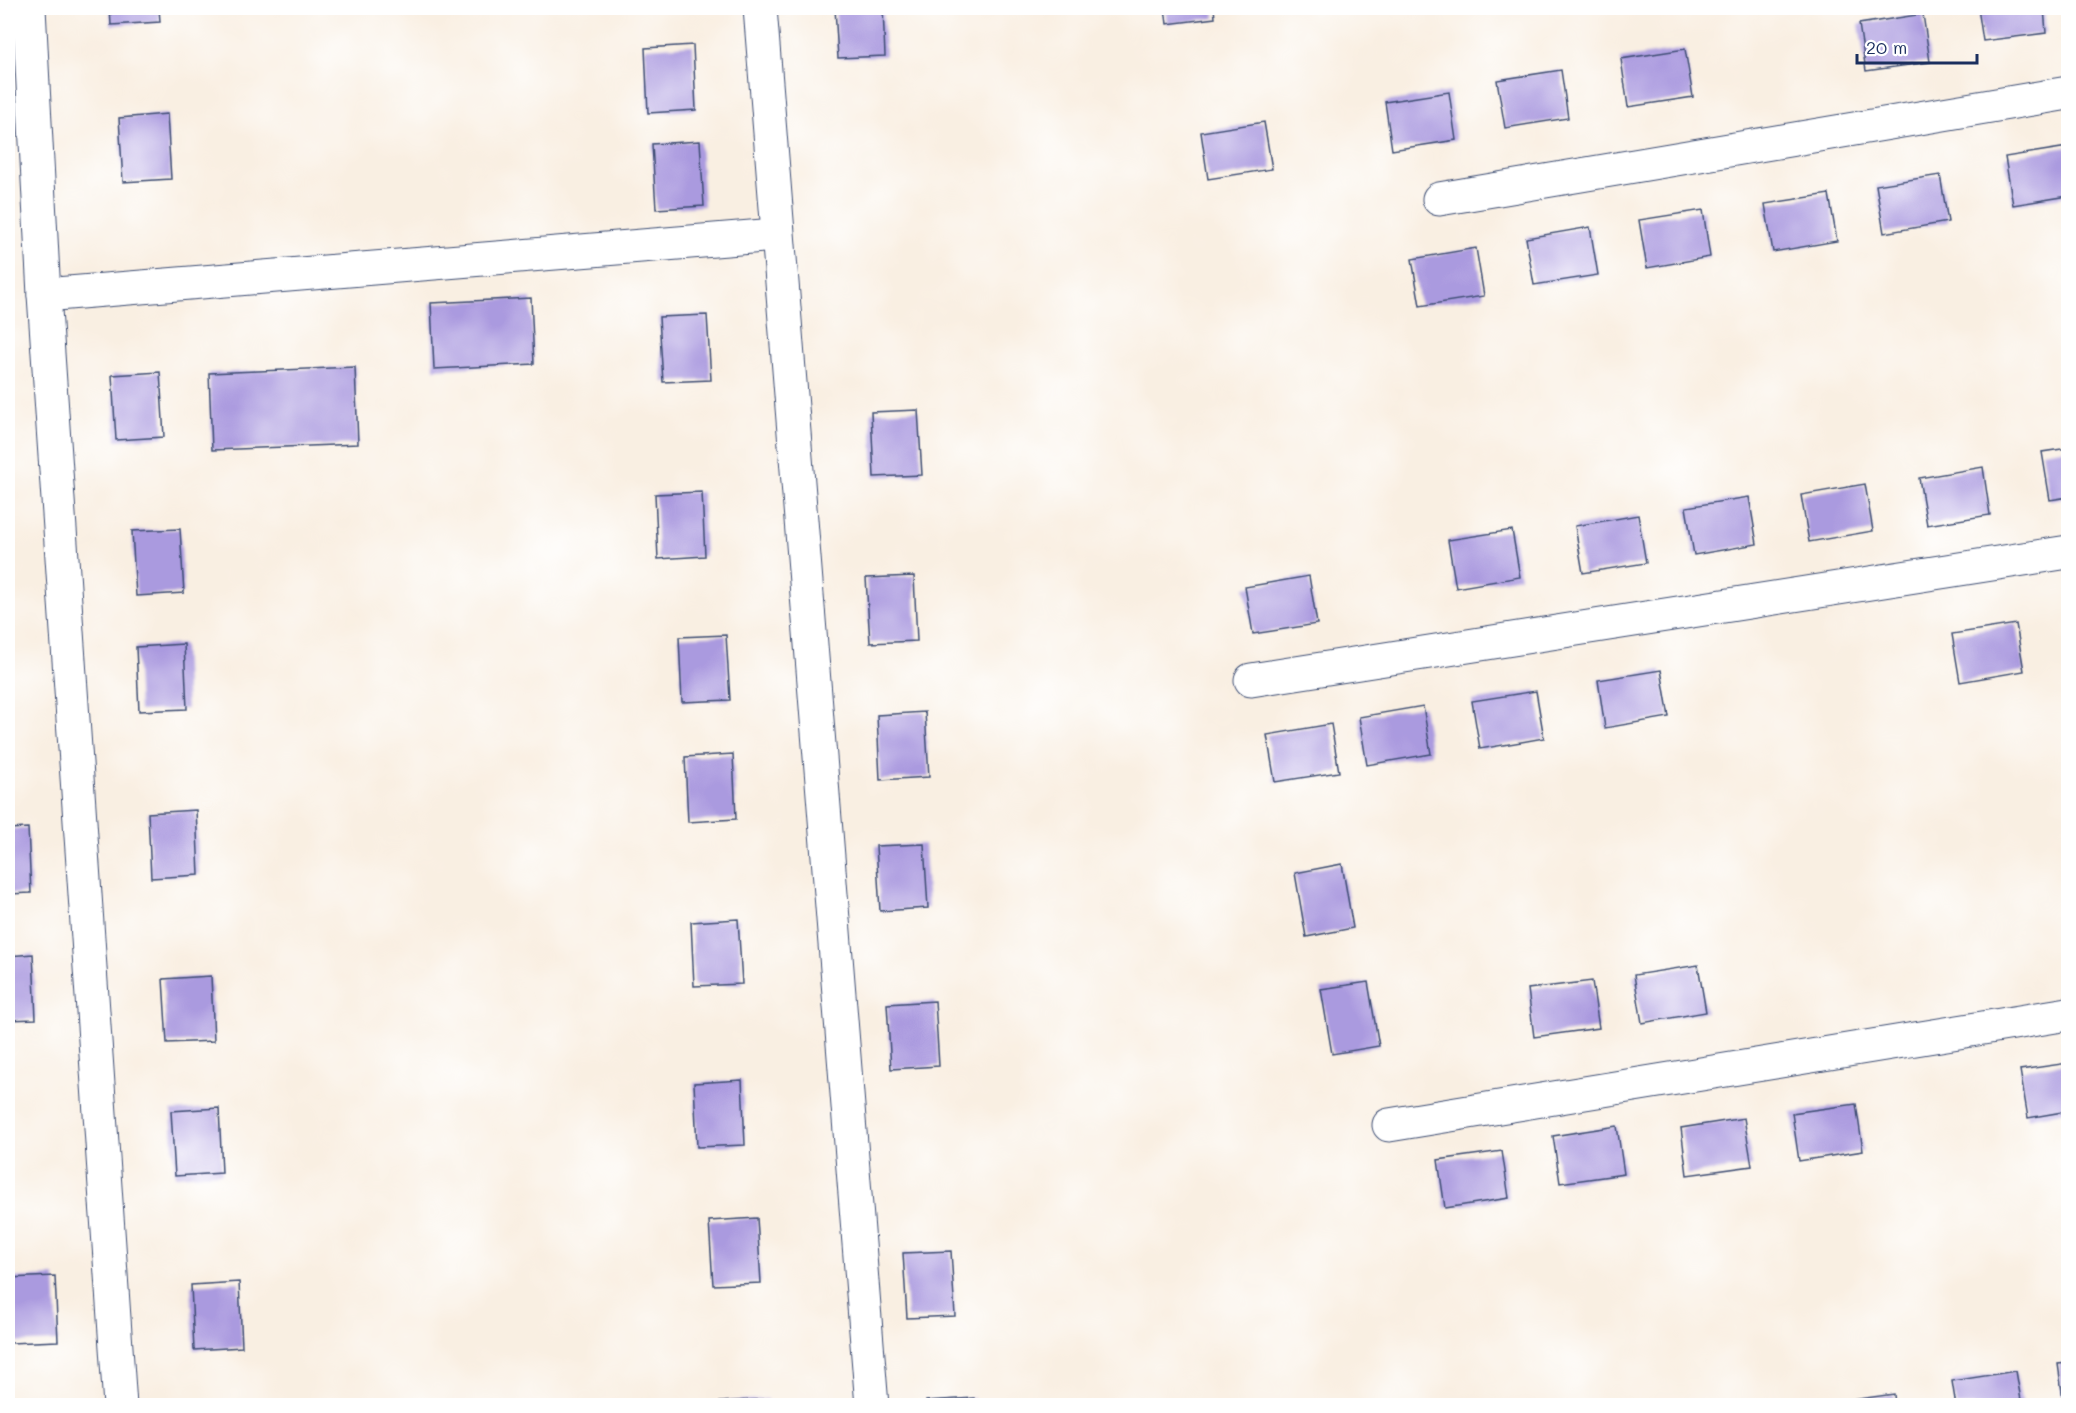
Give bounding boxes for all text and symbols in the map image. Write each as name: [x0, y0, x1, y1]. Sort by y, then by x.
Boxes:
scale bar: [1857, 27, 1977, 65]
text: 20 m: [1866, 35, 1907, 59]

